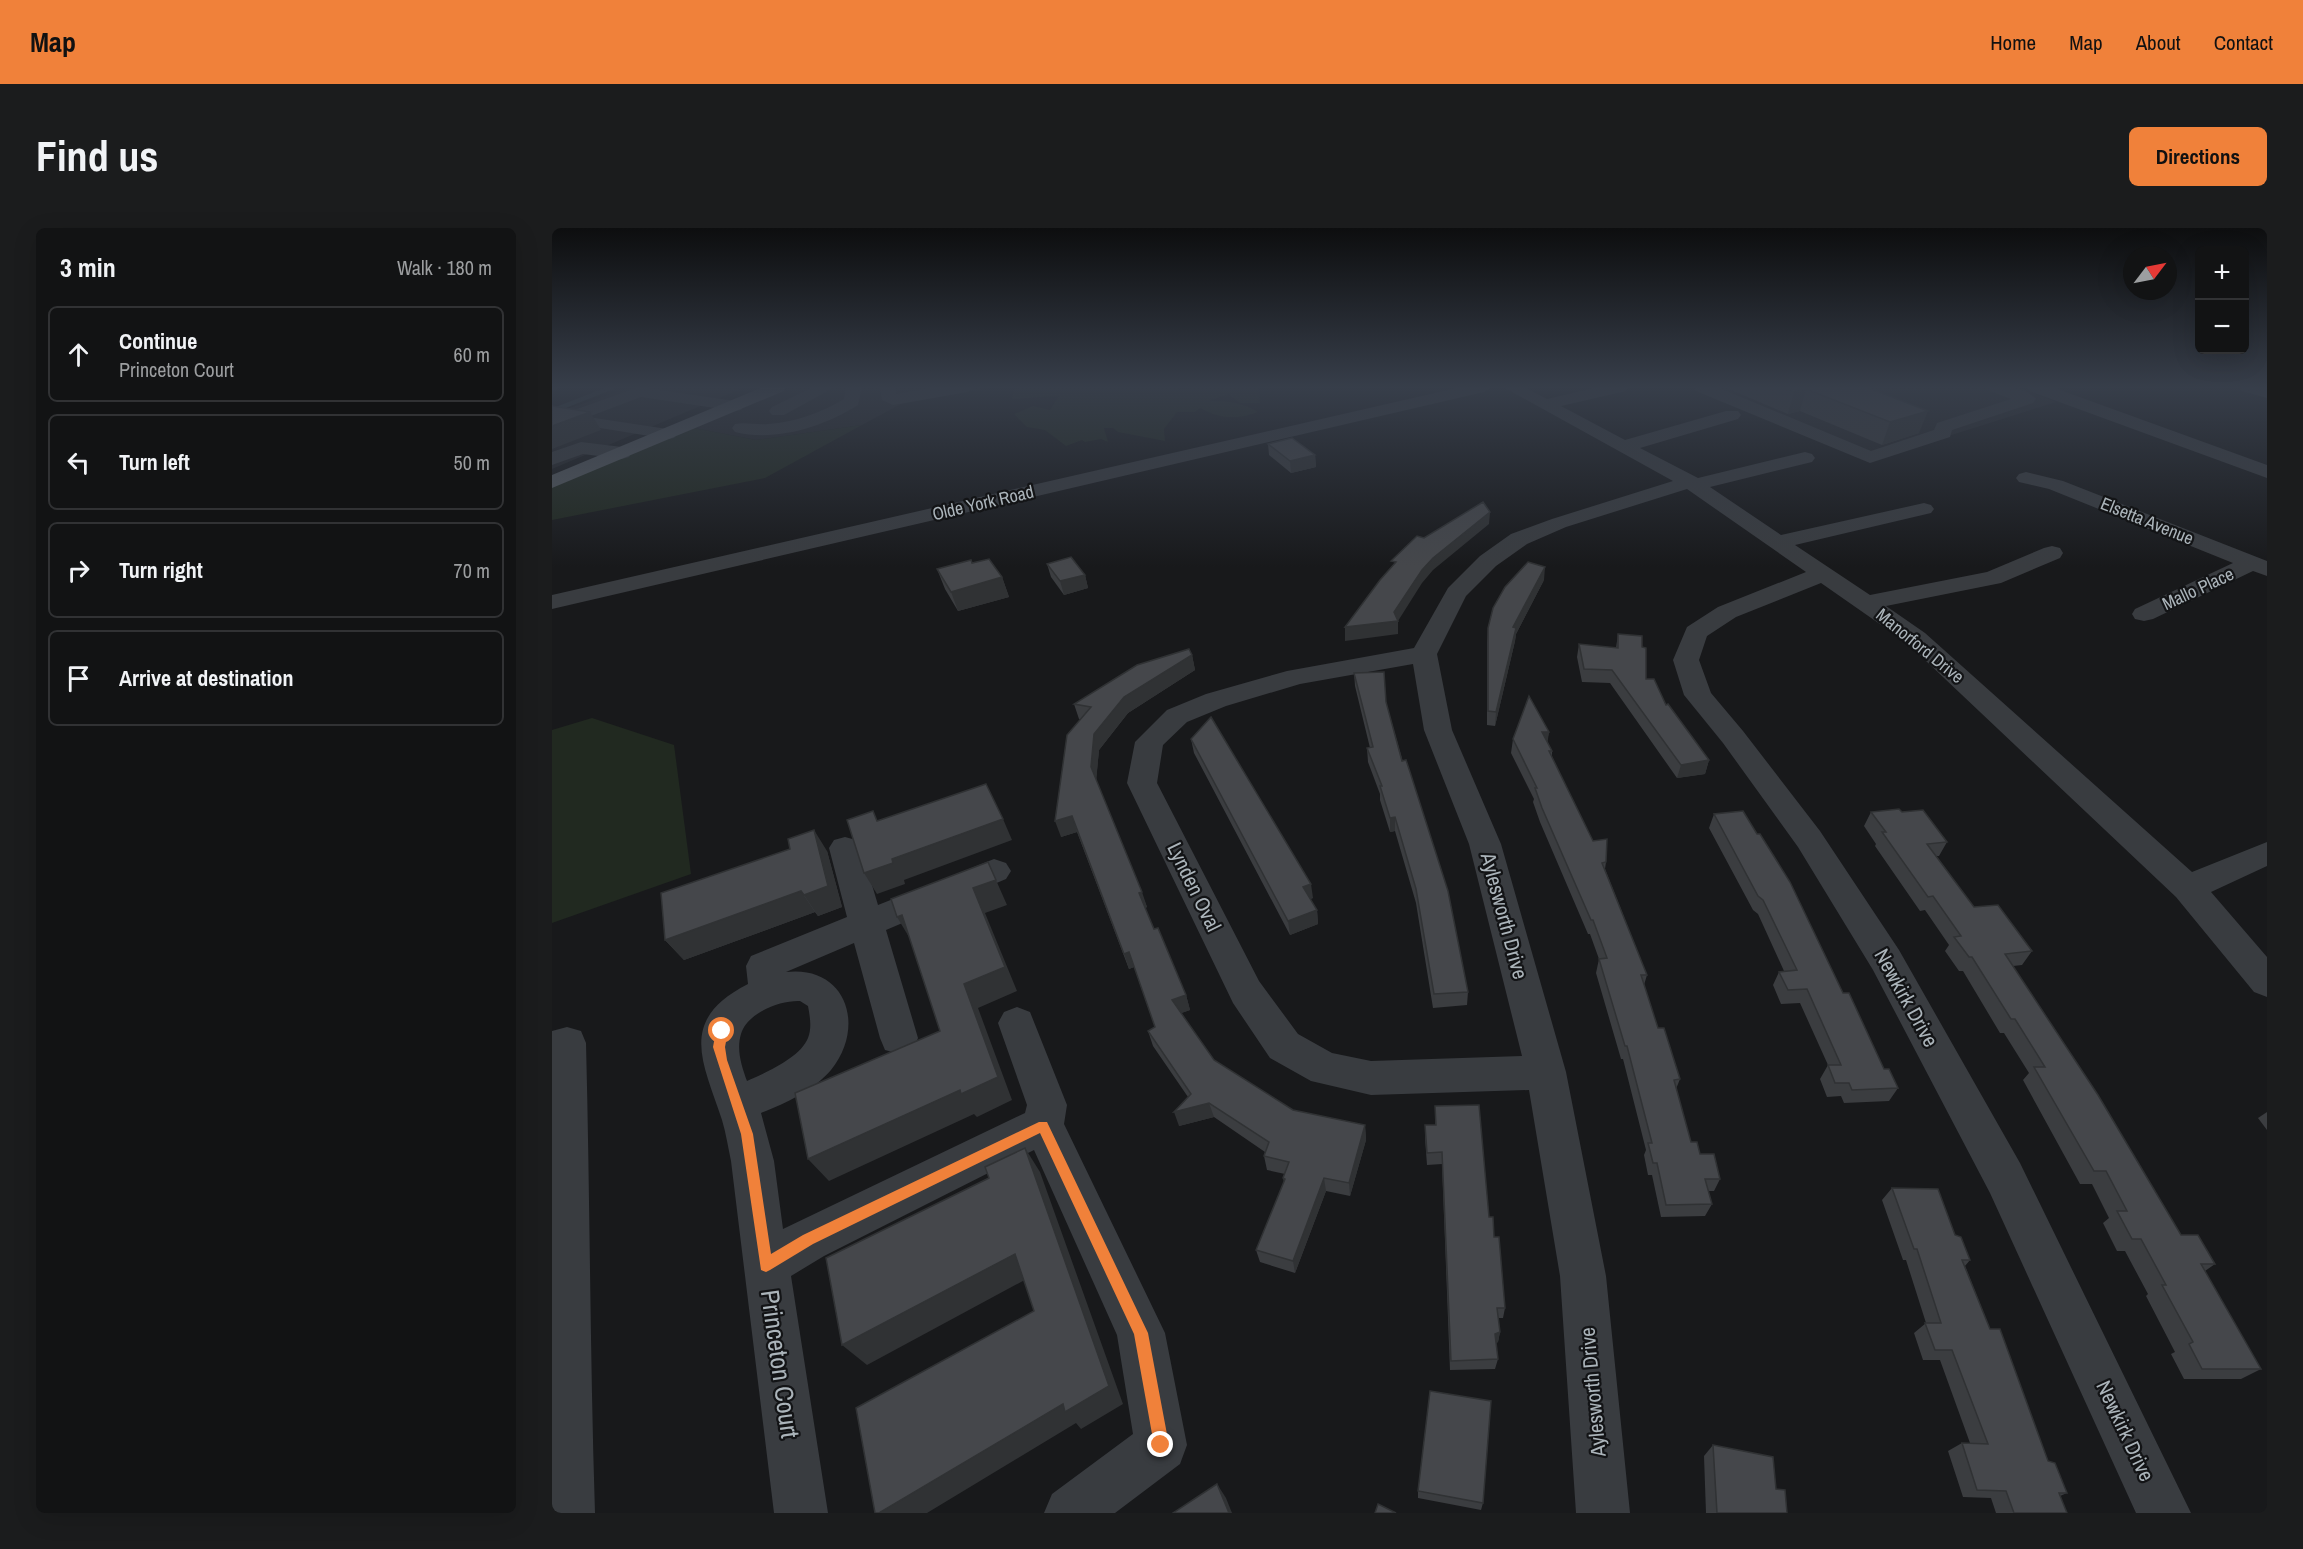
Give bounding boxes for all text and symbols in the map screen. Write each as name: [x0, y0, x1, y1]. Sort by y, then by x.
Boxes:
text: Map: [30, 23, 76, 61]
text: Home: [1990, 28, 2036, 57]
text: Map: [2069, 28, 2103, 57]
text: About: [2136, 28, 2181, 57]
text: Contact: [2214, 28, 2273, 57]
button: Directions: [2129, 127, 2267, 186]
text: Find us: [36, 128, 158, 184]
north arrow: [2123, 246, 2177, 300]
map controls: [2195, 246, 2249, 354]
button: +: [2195, 246, 2249, 300]
text: 3 min: [60, 250, 116, 285]
text: Walk · 180 m: [397, 254, 492, 281]
button: −: [2195, 300, 2249, 354]
text: Continue: [119, 326, 197, 356]
icon: ahead: [62, 338, 95, 371]
text: 60 m: [454, 341, 490, 368]
text: Princeton Court: [119, 356, 234, 383]
icon: left: [62, 446, 95, 479]
text: Turn left: [119, 447, 190, 477]
text: 50 m: [454, 449, 490, 476]
street label: Olde York Road: [930, 479, 1036, 526]
street label: Elsetta Avenue: [2097, 491, 2197, 551]
icon: right: [62, 554, 95, 587]
text: Turn right: [119, 555, 203, 585]
text: 70 m: [454, 557, 490, 584]
street label: Mallo Place: [2158, 561, 2238, 616]
street label: Manorford Drive: [1871, 602, 1970, 689]
icon: arrive: [62, 662, 95, 695]
text: Arrive at destination: [119, 663, 293, 693]
street label: Lynden Oval: [1160, 837, 1229, 936]
street label: Aylesworth Drive: [1473, 848, 1535, 982]
street label: Newkirk Drive: [1868, 943, 1945, 1052]
route start: [708, 1017, 734, 1043]
street label: Princeton Court: [753, 1288, 808, 1440]
street label: Aylesworth Drive: [1572, 1326, 1613, 1459]
street label: Newkirk Drive: [2089, 1376, 2161, 1486]
route end: [1147, 1431, 1173, 1457]

